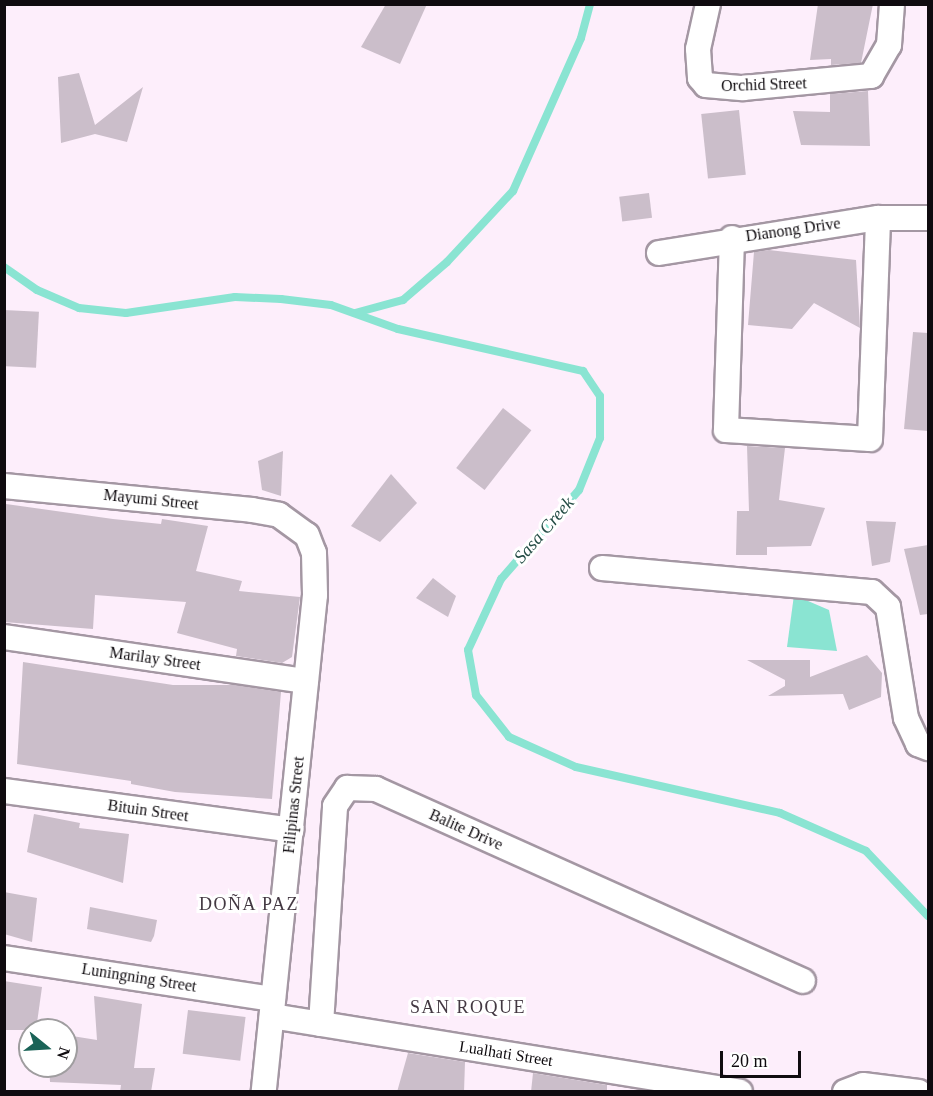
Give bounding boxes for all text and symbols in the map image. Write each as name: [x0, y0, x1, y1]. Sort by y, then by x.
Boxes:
street label: Orchid Street: [721, 74, 807, 96]
street label: Dianong Drive: [744, 214, 842, 246]
street label: Mayumi Street: [102, 485, 200, 515]
water label: Sasa Creek: [509, 492, 579, 568]
street label: Marilay Street: [108, 643, 202, 675]
street label: Filipinas Street: [279, 756, 309, 854]
street label: Bituin Street: [106, 796, 190, 826]
street label: Balite Drive: [426, 805, 506, 855]
district label: DOÑA PAZ: [199, 893, 299, 915]
street label: Luningning Street: [80, 959, 198, 997]
district label: SAN ROQUE: [410, 996, 526, 1018]
north arrow: [18, 1018, 78, 1078]
street label: Lualhati Street: [458, 1037, 554, 1071]
scale bar: [723, 1039, 804, 1077]
text: N: [54, 1045, 74, 1061]
text: 20 m: [731, 1051, 768, 1071]

